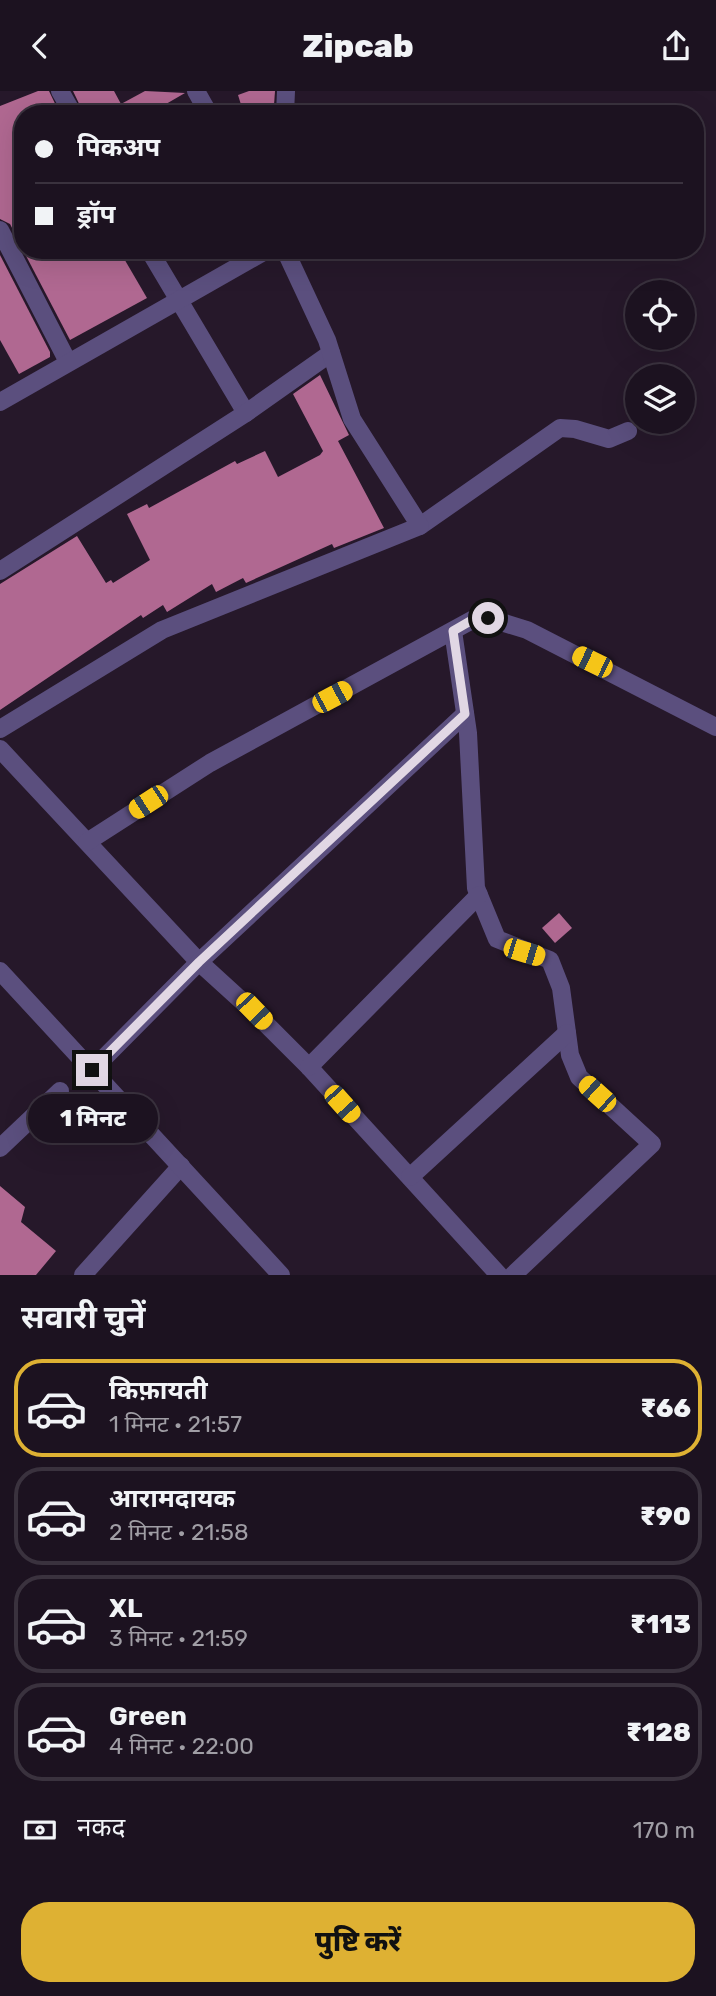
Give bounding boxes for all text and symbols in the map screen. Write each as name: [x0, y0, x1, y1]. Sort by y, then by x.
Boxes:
icon: back: [21, 27, 59, 65]
text: Zipcab: [302, 27, 414, 65]
icon: share: [657, 27, 695, 65]
text: पिकअप: [77, 132, 160, 163]
text: ड्रॉप: [77, 199, 115, 230]
map controls: [625, 280, 695, 434]
button: locate: [625, 280, 695, 350]
button: layers: [625, 364, 695, 434]
route start: [472, 602, 504, 634]
car: [569, 643, 616, 681]
car: [309, 678, 356, 716]
car: [125, 782, 172, 822]
car: [501, 936, 548, 968]
car: [232, 989, 277, 1033]
route end: [76, 1054, 108, 1086]
car: [575, 1072, 620, 1116]
car: [321, 1081, 364, 1127]
callout: 1 मिनट: [27, 1095, 157, 1143]
text: 1 मिनट: [60, 1104, 126, 1132]
text: सवारी चुनें: [21, 1298, 146, 1336]
text: किफ़ायती: [109, 1375, 208, 1406]
icon: car: [25, 1377, 88, 1440]
text: ₹66: [640, 1393, 691, 1424]
text: 1 मिनट · 21:57: [109, 1410, 242, 1438]
text: आरामदायक: [109, 1483, 235, 1514]
icon: car: [25, 1485, 88, 1548]
text: ₹90: [640, 1501, 691, 1532]
text: 2 मिनट · 21:58: [109, 1518, 249, 1546]
icon: car: [25, 1593, 88, 1656]
text: XL: [109, 1593, 142, 1624]
text: ₹113: [630, 1609, 691, 1640]
text: 3 मिनट · 21:59: [109, 1624, 248, 1652]
icon: car: [25, 1701, 88, 1764]
text: Green: [109, 1701, 187, 1732]
text: ₹128: [626, 1717, 691, 1748]
text: 4 मिनट · 22:00: [109, 1732, 254, 1760]
icon: cash: [21, 1811, 59, 1849]
text: नकद: [77, 1812, 125, 1843]
text: 170 m: [633, 1816, 695, 1844]
button: पुष्टि करें: [21, 1902, 695, 1982]

